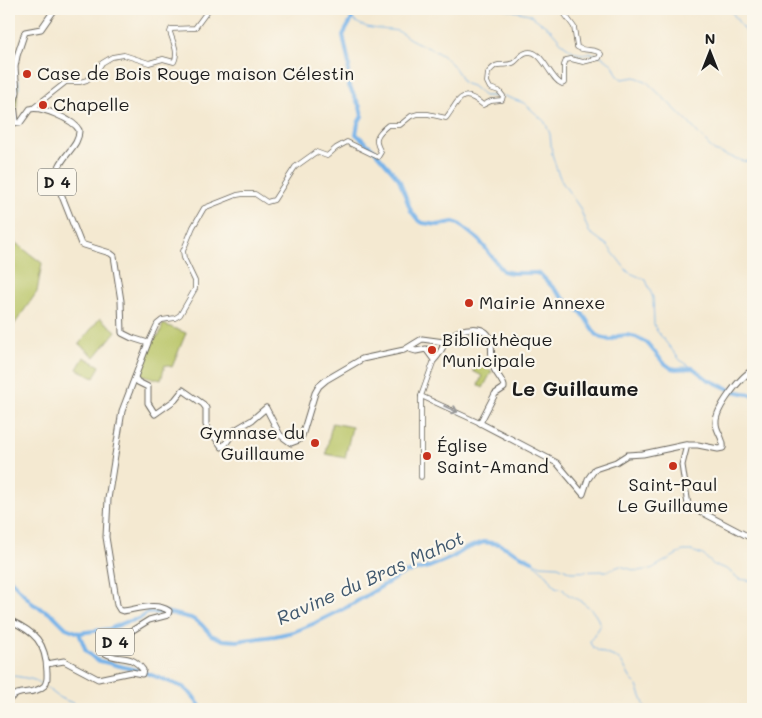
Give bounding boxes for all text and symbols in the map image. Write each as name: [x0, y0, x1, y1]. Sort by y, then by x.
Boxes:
north arrow: [684, 28, 734, 78]
text: N: [705, 29, 715, 48]
place label: Case de Bois Rouge maison Célestin: [37, 61, 354, 85]
marker: Case de Bois Rouge maison Célestin: [21, 68, 33, 80]
place label: Chapelle: [53, 92, 130, 116]
marker: Chapelle: [37, 99, 49, 111]
road number: D 4: [38, 168, 76, 196]
place label: Mairie Annexe: [479, 290, 605, 314]
marker: Mairie Annexe: [463, 297, 475, 309]
place label: Bibliothèque Municipale: [442, 327, 553, 372]
marker: Bibliothèque Municipale: [426, 344, 438, 356]
district label: Le Guillaume: [512, 375, 638, 401]
one-way arrow: [443, 405, 458, 415]
place label: Gymnase du Guillaume: [200, 420, 305, 465]
place label: Église Saint-Amand: [437, 433, 549, 478]
marker: Gymnase du Guillaume: [309, 437, 321, 449]
marker: Église Saint-Amand: [421, 450, 433, 462]
marker: Saint-Paul Le Guillaume: [667, 460, 679, 472]
place label: Saint-Paul Le Guillaume: [618, 472, 728, 517]
water label: Ravine du Bras Mahot: [272, 525, 467, 630]
road number: D 4: [96, 628, 134, 656]

